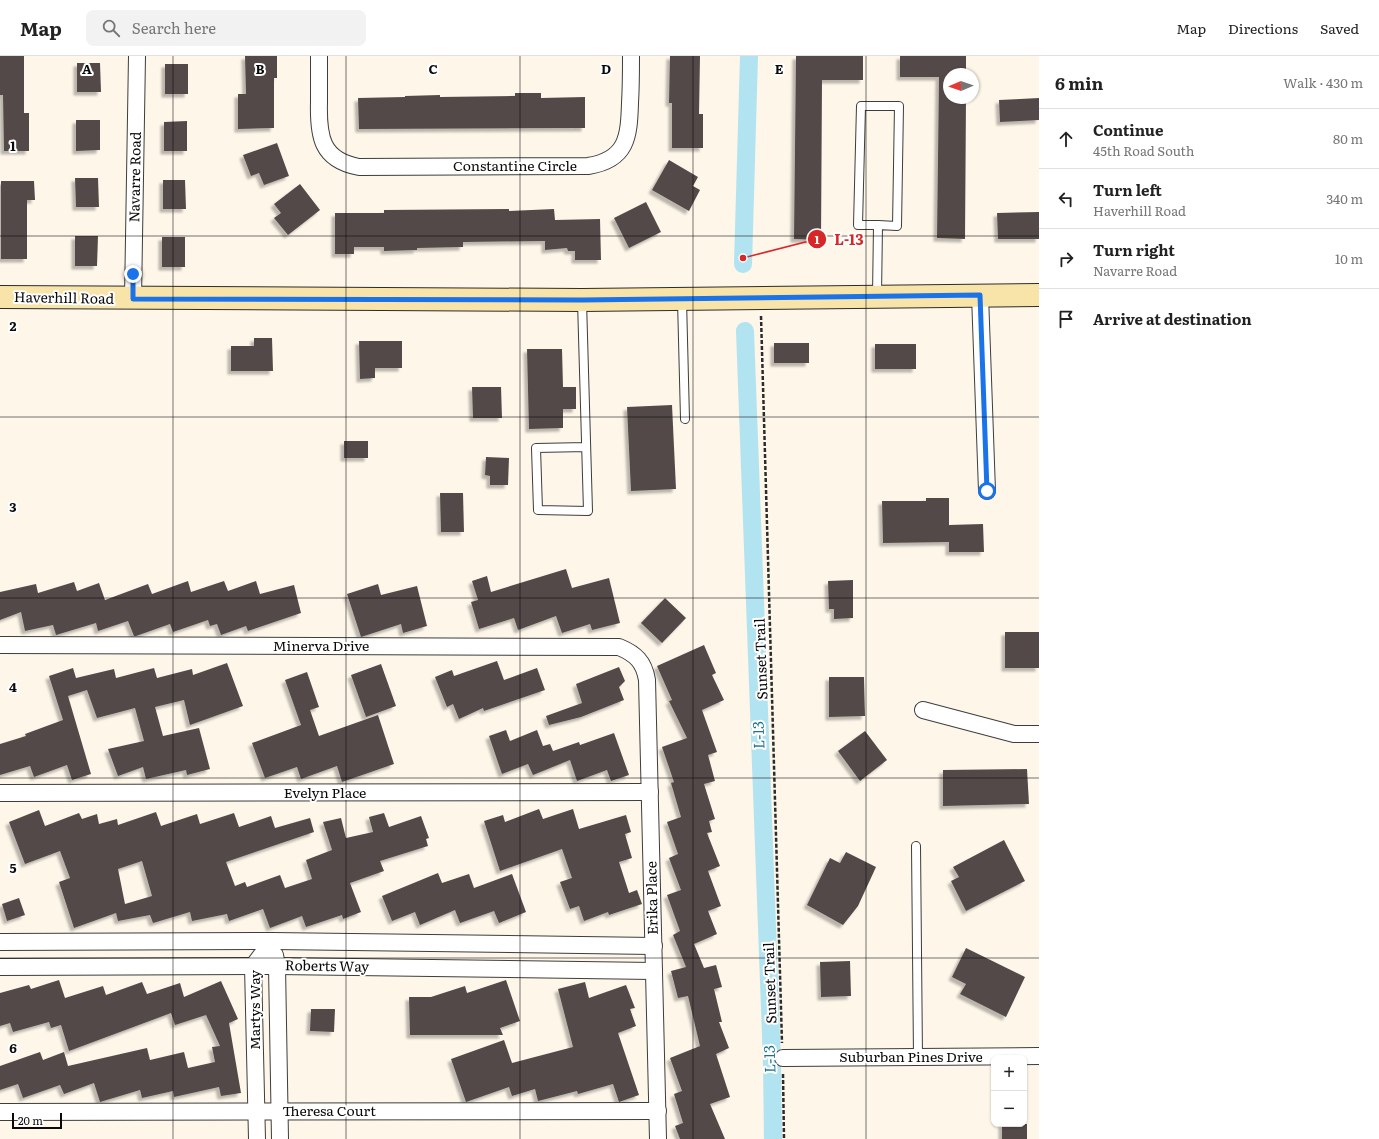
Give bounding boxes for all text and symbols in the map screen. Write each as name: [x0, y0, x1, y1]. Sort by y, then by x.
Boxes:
search box: [86, 10, 366, 46]
text: Map: [20, 14, 62, 42]
text: Search here: [132, 16, 216, 39]
icon: search: [100, 17, 122, 39]
text: Map: [1176, 18, 1206, 38]
text: Directions: [1228, 18, 1298, 38]
text: Saved: [1320, 18, 1359, 38]
text: A: [82, 59, 92, 78]
text: B: [256, 59, 265, 78]
text: C: [428, 59, 438, 78]
text: D: [601, 59, 611, 78]
text: E: [775, 59, 784, 78]
north arrow: [943, 68, 979, 104]
text: 6 min: [1055, 70, 1103, 95]
text: Walk · 430 m: [1283, 73, 1363, 92]
text: Continue: [1093, 118, 1163, 141]
icon: ahead: [1055, 128, 1077, 150]
text: 80 m: [1333, 129, 1363, 148]
street label: Navarre Road: [123, 131, 145, 222]
text: 1: [10, 136, 16, 155]
text: 45th Road South: [1093, 141, 1194, 160]
street label: Constantine Circle: [453, 155, 577, 175]
text: Turn left: [1093, 178, 1162, 201]
icon: left: [1055, 188, 1077, 210]
text: 340 m: [1326, 189, 1363, 208]
text: Haverhill Road: [1093, 201, 1186, 220]
callout: L-13: [807, 226, 872, 253]
text: L-13: [834, 227, 864, 250]
text: 1: [815, 230, 820, 248]
text: Turn right: [1093, 238, 1175, 261]
icon: right: [1055, 248, 1077, 270]
text: 10 m: [1335, 249, 1363, 268]
text: Navarre Road: [1093, 261, 1177, 280]
route end: [124, 265, 142, 283]
street label: Haverhill Road: [14, 286, 115, 308]
text: Arrive at destination: [1093, 307, 1252, 330]
icon: arrive: [1055, 308, 1077, 330]
text: 2: [10, 316, 17, 335]
route start: [978, 482, 996, 500]
text: 3: [9, 497, 17, 516]
street label: Sunset Trail: [749, 618, 771, 700]
street label: Minerva Drive: [273, 635, 369, 655]
text: 4: [9, 677, 17, 696]
water label: L-13: [746, 721, 769, 749]
street label: Evelyn Place: [284, 782, 366, 802]
text: 5: [9, 858, 17, 877]
street label: Erika Place: [640, 861, 662, 935]
street label: Sunset Trail: [758, 942, 780, 1024]
street label: Roberts Way: [285, 954, 370, 976]
street label: Martys Way: [244, 969, 264, 1050]
text: 6: [9, 1038, 17, 1057]
water label: L-13: [757, 1045, 780, 1073]
street label: Suburban Pines Drive: [839, 1046, 983, 1066]
map controls: [991, 1055, 1027, 1127]
button: +: [991, 1055, 1027, 1091]
button: −: [991, 1091, 1027, 1127]
street label: Theresa Court: [282, 1100, 376, 1120]
scale bar: [12, 1111, 62, 1130]
text: 20 m: [18, 1112, 43, 1128]

